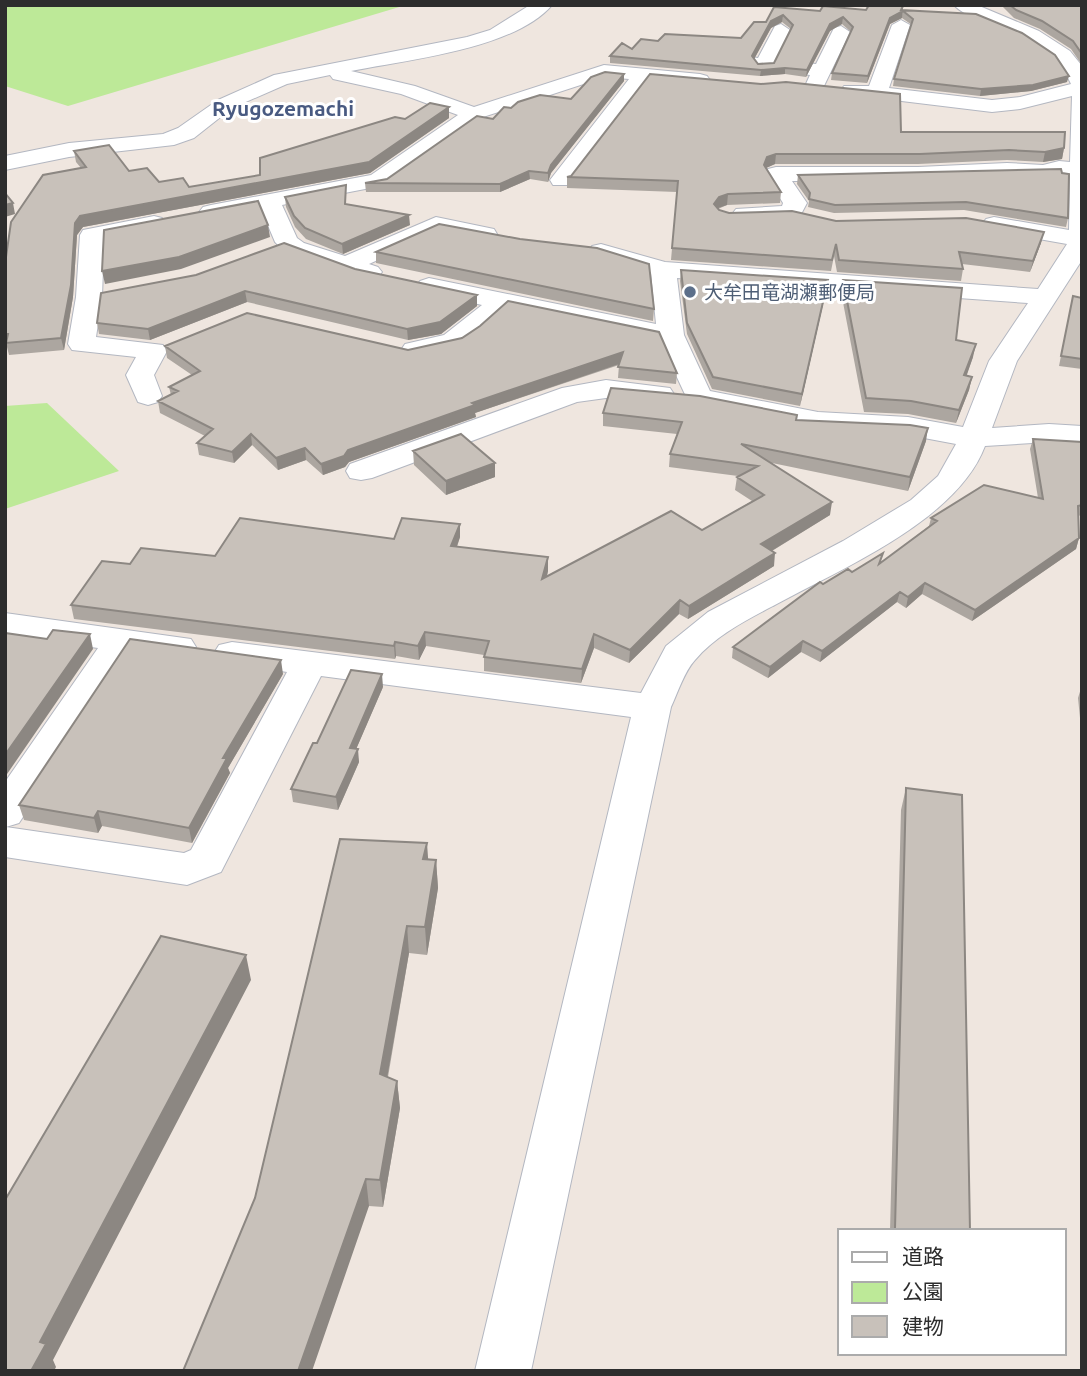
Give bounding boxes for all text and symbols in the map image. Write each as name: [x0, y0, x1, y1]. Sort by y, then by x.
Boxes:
district label: Ryugozemachi: [212, 96, 354, 120]
place label: 大牟田竜湖瀬郵便局: [704, 281, 875, 303]
marker: 大牟田竜湖瀬郵便局: [682, 284, 698, 300]
legend: [838, 1229, 1066, 1355]
text: 道路: [902, 1244, 944, 1268]
text: 公園: [902, 1279, 944, 1303]
text: 建物: [902, 1314, 944, 1338]

